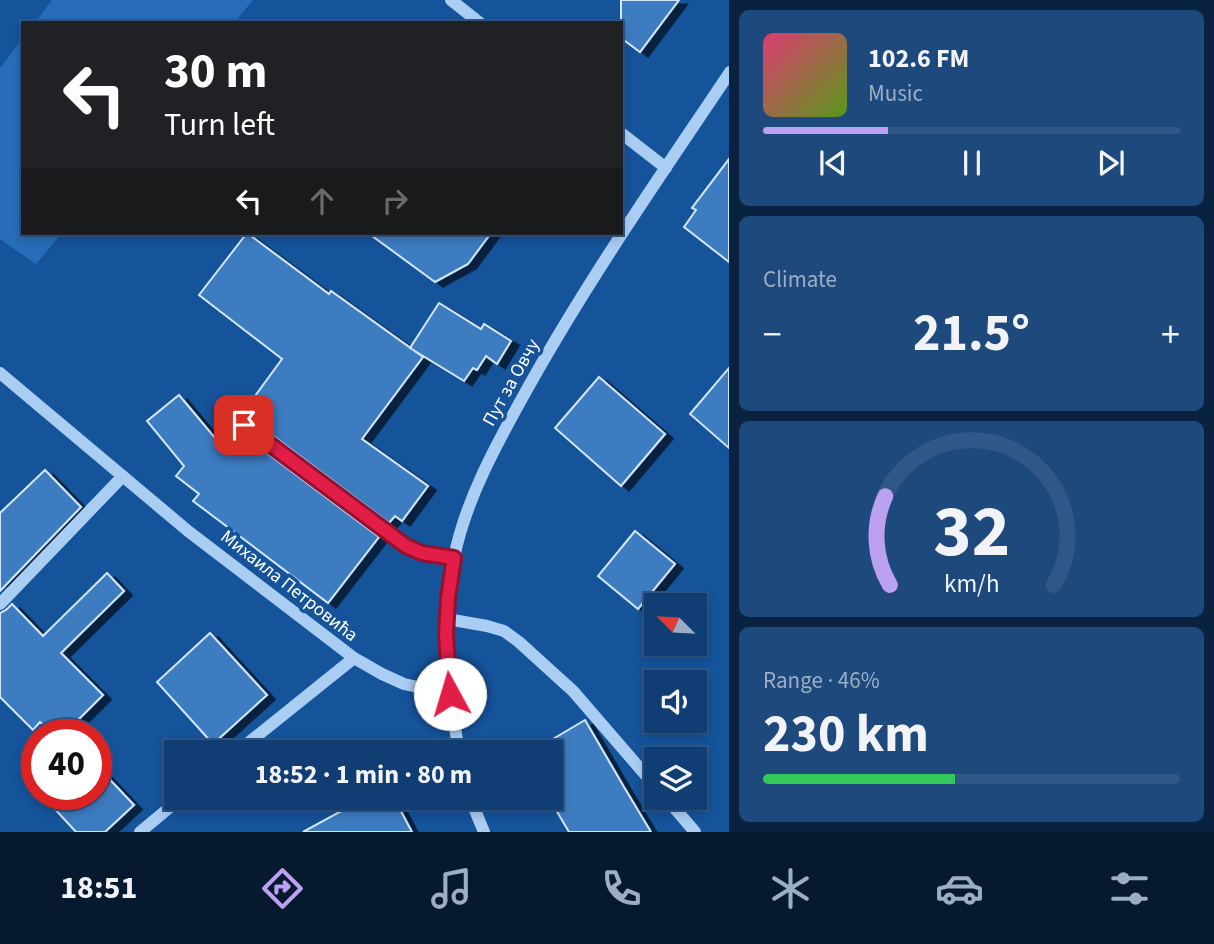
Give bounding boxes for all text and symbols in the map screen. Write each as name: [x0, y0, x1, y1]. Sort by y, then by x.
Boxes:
text: 30 m: [164, 37, 268, 107]
text: 102.6 FM: [868, 40, 969, 77]
icon: left: [49, 49, 140, 140]
text: Music: [868, 77, 923, 110]
text: Turn left: [164, 102, 275, 148]
icon: previous: [814, 144, 852, 182]
icon: pause: [953, 144, 991, 182]
icon: next: [1092, 144, 1130, 182]
icon: left: [230, 182, 268, 220]
icon: ahead: [303, 182, 341, 220]
icon: right: [376, 182, 414, 220]
text: Climate: [763, 263, 837, 296]
text: 21.5°: [913, 297, 1030, 371]
text: −: [763, 308, 782, 362]
text: +: [1161, 308, 1180, 362]
street label: Пут за Овчу: [476, 334, 547, 431]
pin: [214, 395, 274, 455]
icon: arrive: [225, 406, 263, 444]
text: 32: [933, 480, 1010, 584]
street label: Михаила Петровића: [215, 524, 364, 648]
text: km/h: [944, 566, 999, 602]
north arrow: [644, 593, 707, 656]
map controls: [644, 593, 707, 810]
position arrow: [413, 657, 487, 731]
text: Range · 46%: [763, 664, 880, 697]
button: sound: [644, 670, 707, 733]
text: 230 km: [763, 698, 929, 772]
speed limit sign: 40: [21, 719, 112, 810]
button: layers: [644, 747, 707, 810]
text: 18:52 · 1 min · 80 m: [255, 756, 472, 793]
icon: directions: [258, 864, 307, 913]
icon: music: [427, 864, 476, 913]
icon: phone: [597, 864, 646, 913]
icon: climate: [766, 864, 815, 913]
icon: car: [935, 864, 984, 913]
icon: filters: [1105, 864, 1154, 913]
text: 18:51: [60, 865, 137, 911]

